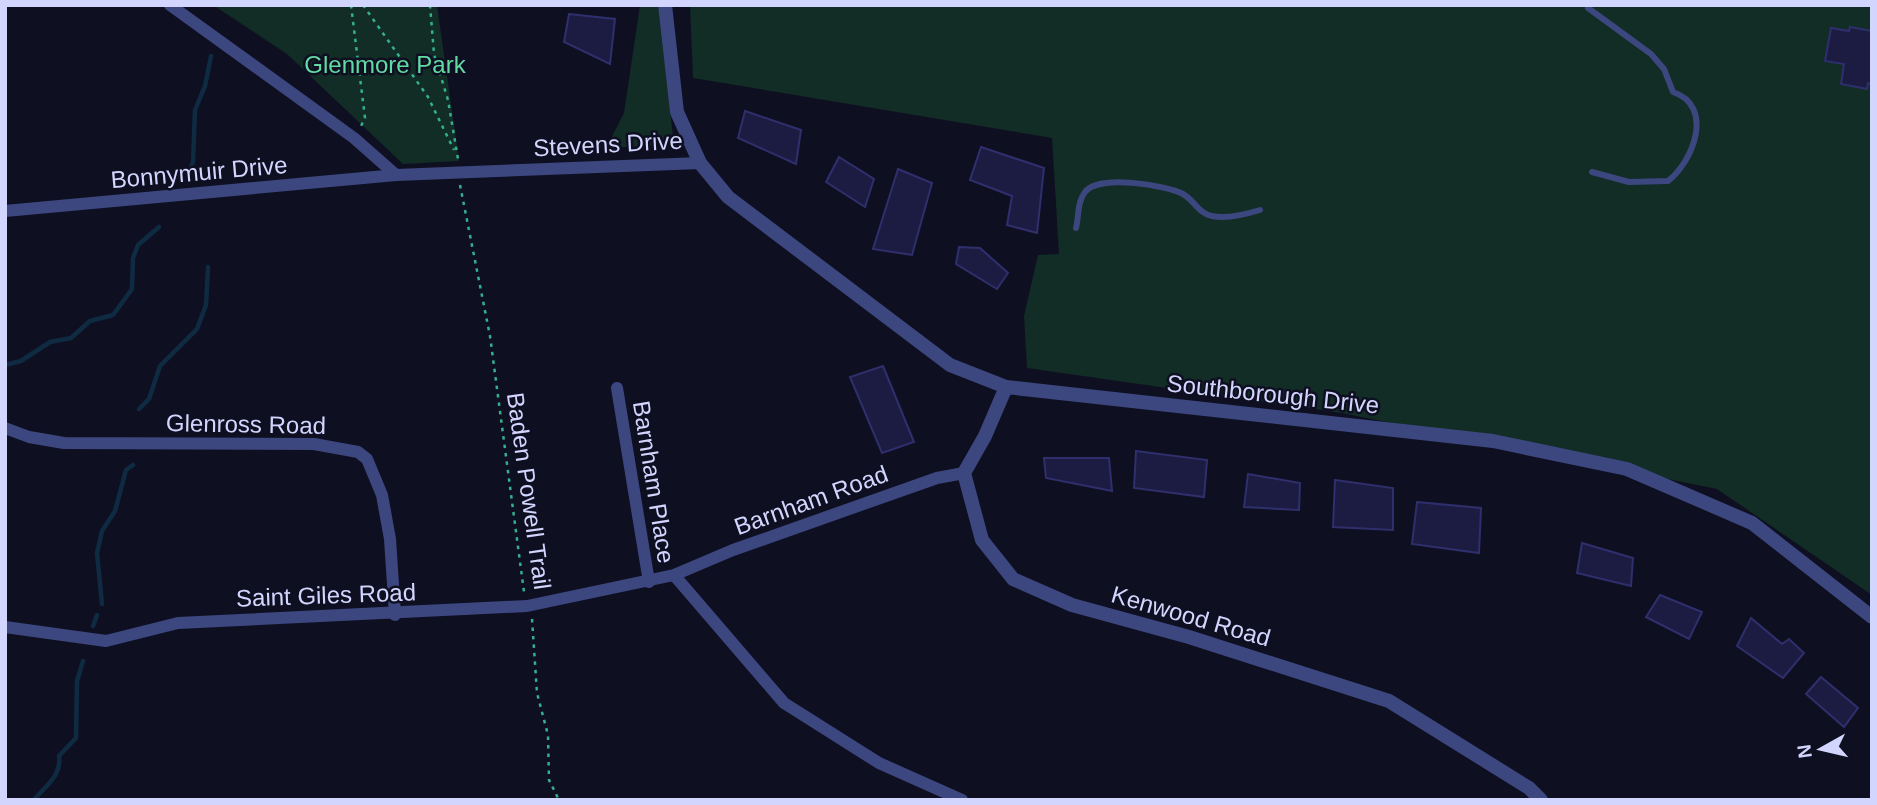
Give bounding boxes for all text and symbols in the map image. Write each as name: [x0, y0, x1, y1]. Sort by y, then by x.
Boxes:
park label: Glenmore Park: [304, 51, 467, 78]
street label: Stevens Drive: [533, 127, 683, 161]
street label: Bonnymuir Drive: [109, 151, 289, 193]
street label: Southborough Drive: [1165, 369, 1381, 419]
street label: Baden Powell Trail: [502, 391, 556, 591]
street label: Barnham Place: [628, 399, 680, 565]
street label: Glenross Road: [166, 409, 326, 439]
street label: Barnham Road: [731, 460, 891, 540]
street label: Saint Giles Road: [236, 578, 416, 612]
street label: Kenwood Road: [1108, 580, 1274, 652]
north arrow: [1786, 714, 1856, 784]
text: N: [1793, 743, 1816, 760]

